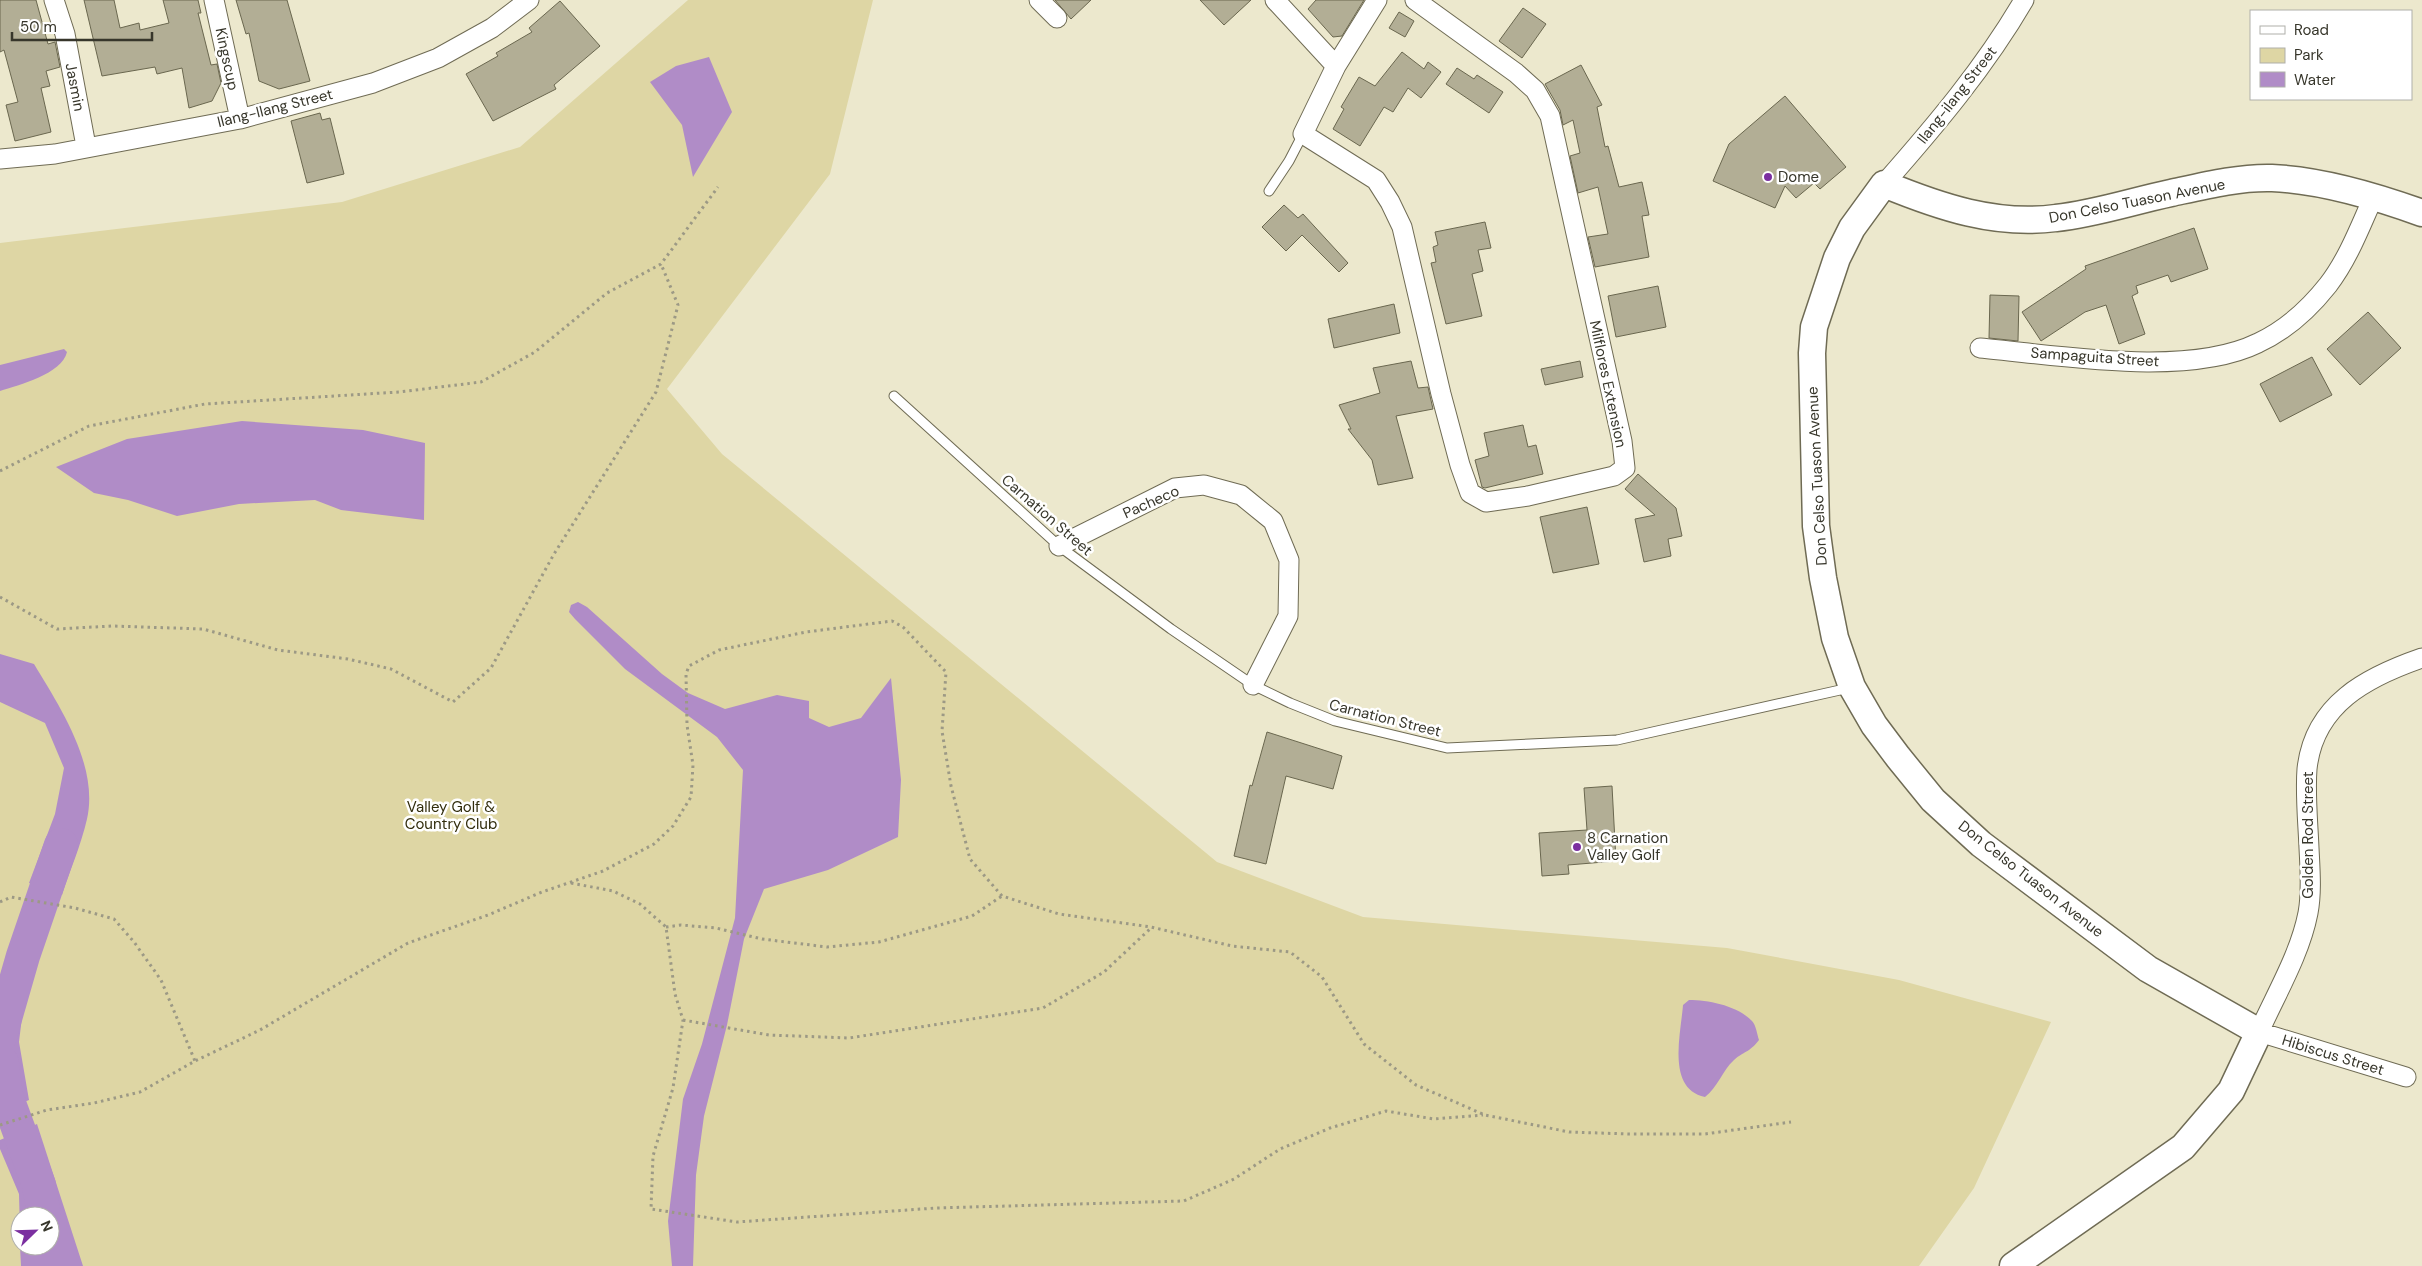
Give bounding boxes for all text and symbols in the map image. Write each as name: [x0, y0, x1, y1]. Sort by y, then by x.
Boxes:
scale bar: [12, 10, 152, 42]
legend: [2250, 10, 2412, 100]
text: 50 m: [20, 17, 57, 37]
text: Road: [2294, 20, 2329, 40]
street label: Kingscup: [211, 26, 243, 92]
street label: Ilang-ilang Street: [1913, 42, 2001, 148]
text: Park: [2294, 45, 2324, 65]
street label: Jasmin: [61, 61, 89, 113]
text: Water: [2294, 70, 2336, 90]
street label: Ilang-Ilang Street: [215, 84, 335, 132]
place label: Dome: [1778, 167, 1819, 187]
marker: Dome: [1762, 171, 1774, 183]
street label: Don Celso Tuason Avenue: [2047, 174, 2227, 228]
street label: Milflores Extension: [1585, 319, 1631, 449]
street label: Sampaguita Street: [2030, 343, 2160, 371]
street label: Don Celso Tuason Avenue: [1802, 386, 1832, 566]
street label: Carnation Street: [997, 470, 1097, 560]
street label: Pacheco: [1120, 481, 1182, 523]
street label: Carnation Street: [1327, 694, 1443, 742]
street label: Golden Rod Street: [2298, 771, 2318, 899]
park label: Valley Golf & Country Club: [405, 797, 497, 834]
street label: Don Celso Tuason Avenue: [1954, 816, 2108, 942]
place label: 8 Carnation Valley Golf: [1587, 828, 1668, 865]
marker: 8 Carnation Valley Golf: [1571, 841, 1583, 853]
street label: Hibiscus Street: [2280, 1030, 2387, 1080]
north arrow: [10, 1206, 60, 1256]
text: N: [37, 1218, 57, 1234]

